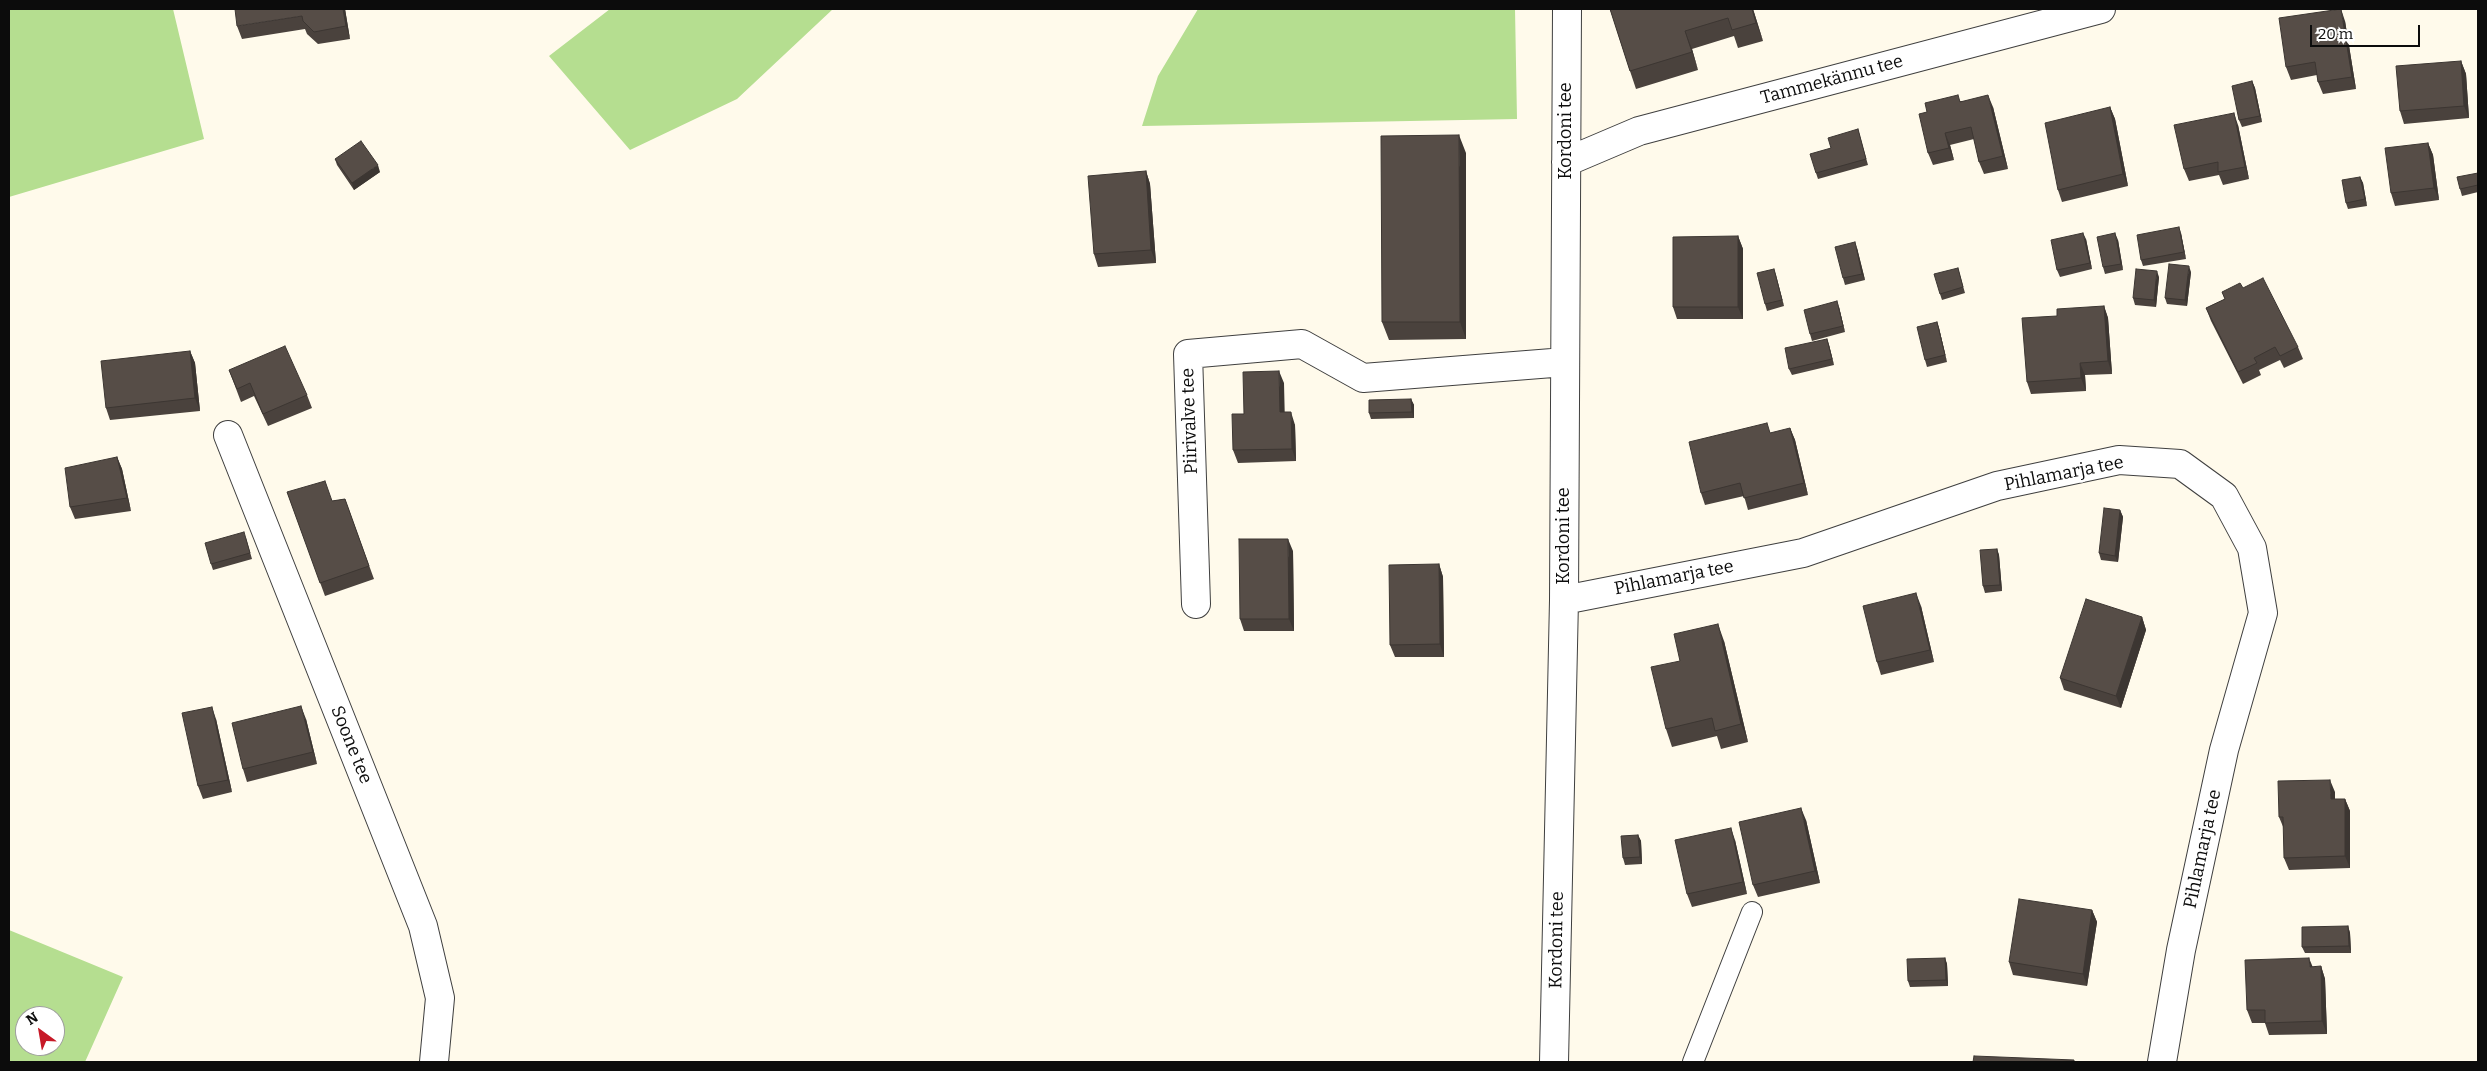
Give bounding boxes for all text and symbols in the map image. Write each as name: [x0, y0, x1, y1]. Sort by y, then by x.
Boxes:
scale bar: [2312, 15, 2422, 47]
text: 20 m: [2318, 25, 2353, 43]
street label: Tammekännu tee: [1758, 51, 1906, 109]
street label: Kordoni tee: [1555, 82, 1577, 180]
street label: Piirivalve tee: [1177, 367, 1203, 475]
street label: Pihlamarja tee: [2002, 452, 2126, 496]
street label: Kordoni tee: [1553, 487, 1575, 585]
street label: Pihlamarja tee: [1612, 556, 1736, 600]
street label: Soone tee: [326, 703, 376, 787]
street label: Pihlamarja tee: [2180, 787, 2226, 911]
street label: Kordoni tee: [1545, 891, 1569, 989]
north arrow: [15, 1006, 65, 1056]
text: N: [23, 1009, 41, 1029]

